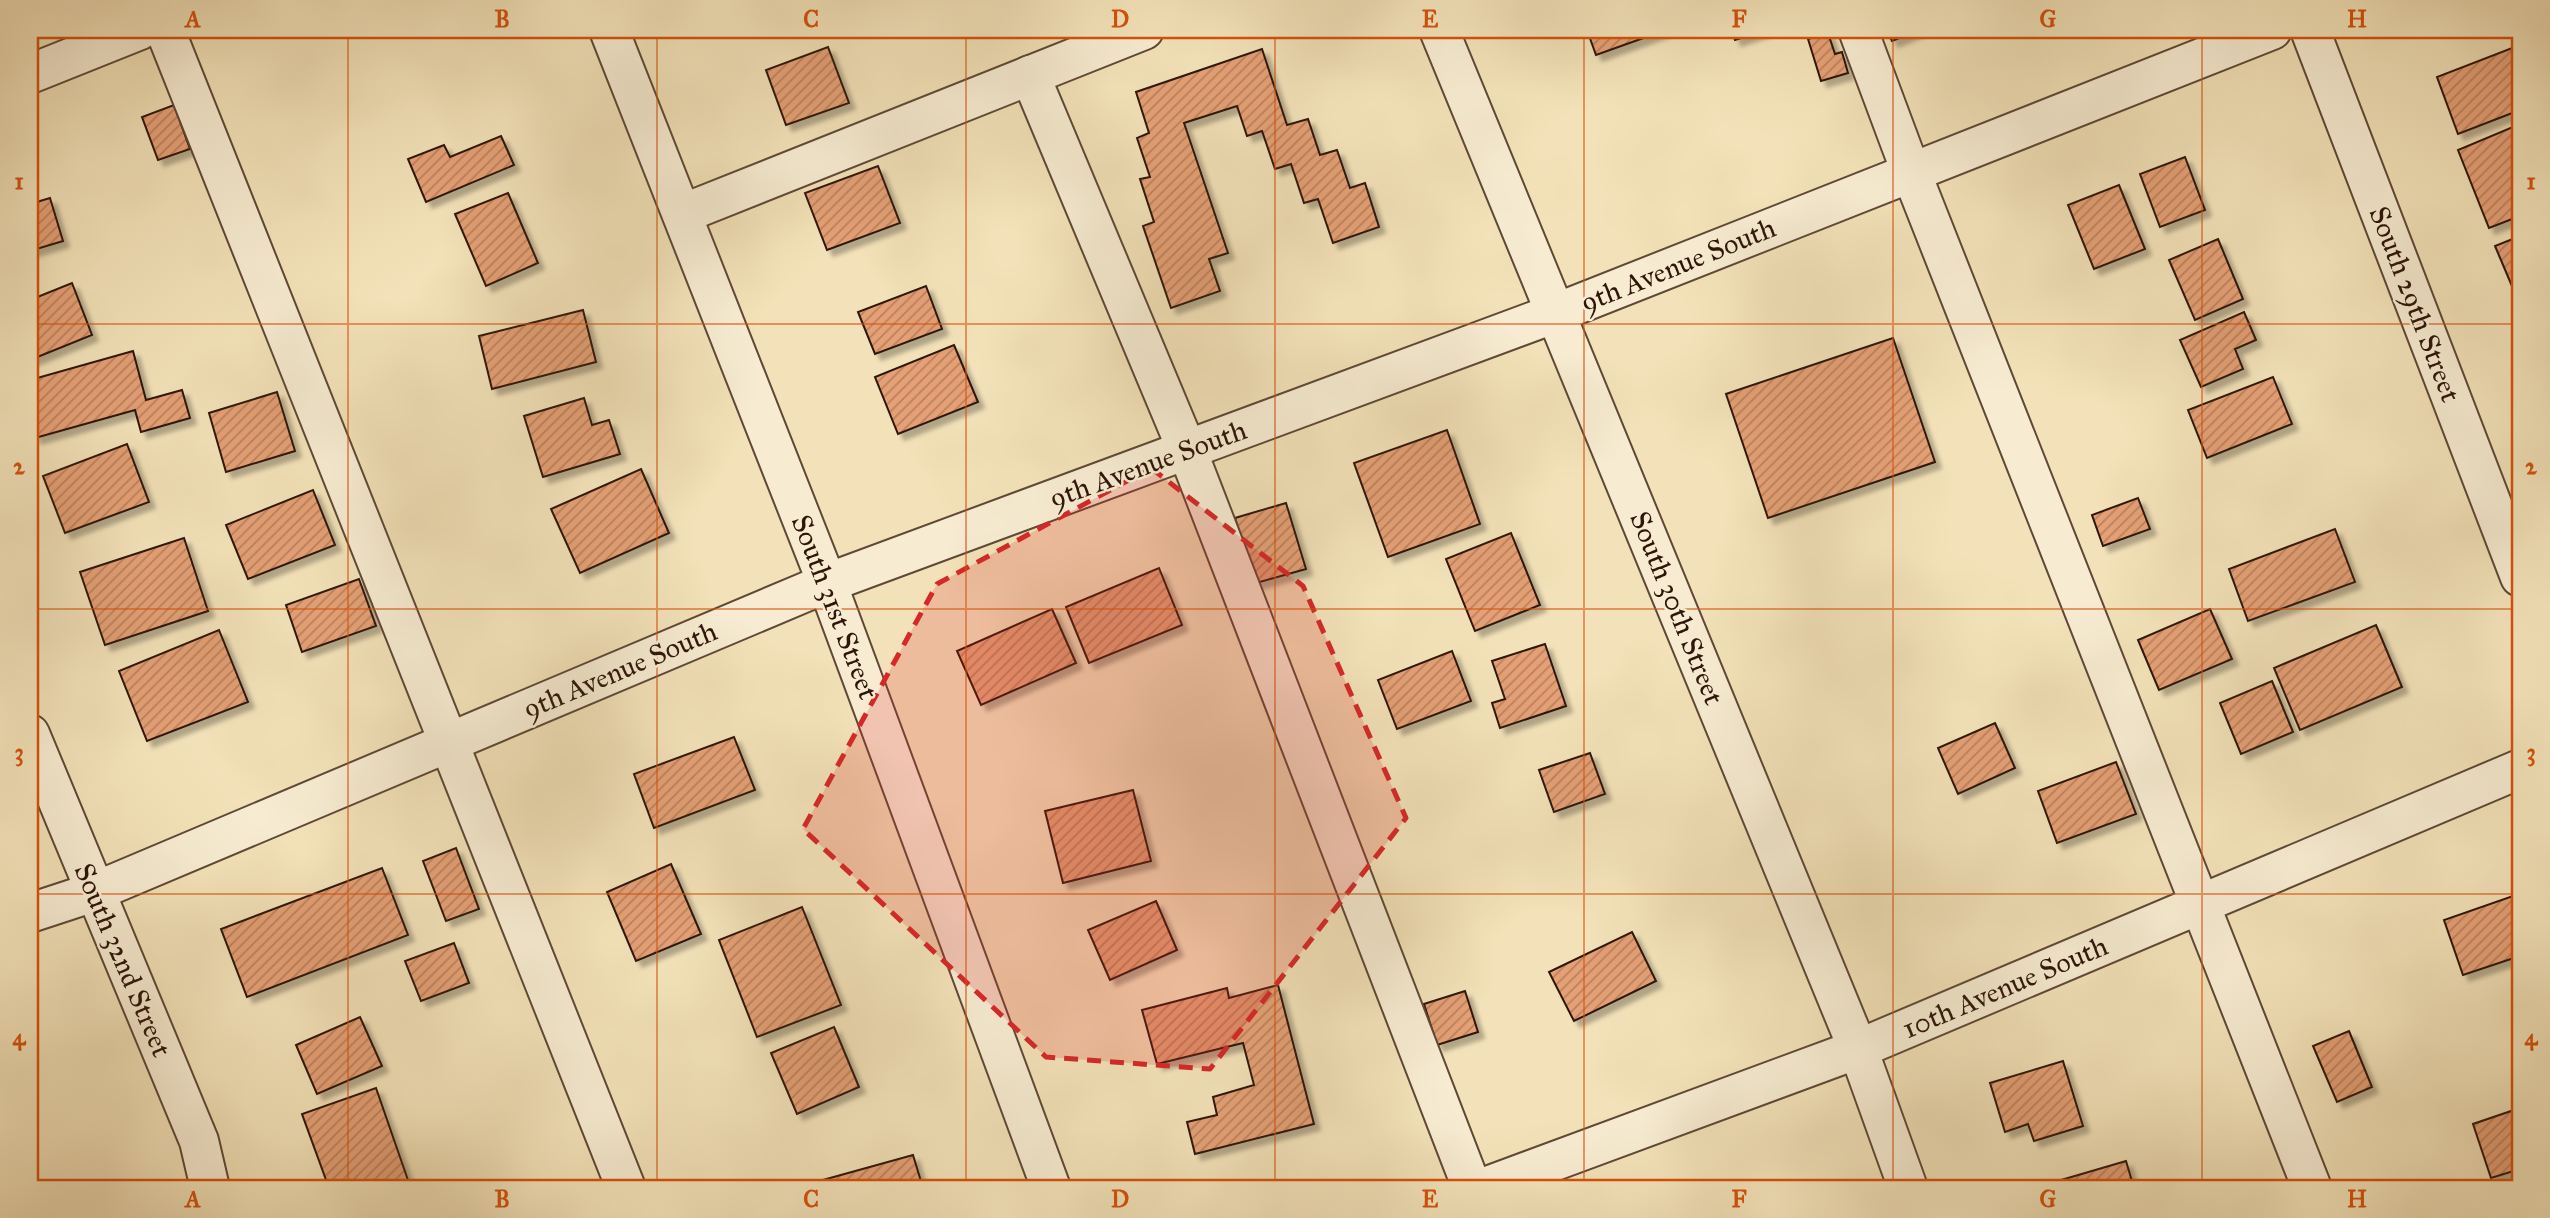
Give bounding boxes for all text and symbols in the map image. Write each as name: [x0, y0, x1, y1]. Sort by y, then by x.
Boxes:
text: A: [183, 5, 201, 33]
text: B: [494, 5, 510, 33]
text: C: [803, 5, 819, 33]
text: D: [1111, 5, 1129, 33]
text: E: [1422, 5, 1439, 33]
text: F: [1731, 5, 1747, 33]
text: G: [2040, 5, 2057, 33]
text: H: [2347, 5, 2367, 33]
text: 1: [14, 167, 24, 195]
text: 1: [2526, 167, 2536, 195]
street label: South 29th Street: [2362, 201, 2468, 407]
street label: 9th Avenue South: [1575, 210, 1781, 320]
street label: 9th Avenue South: [1045, 412, 1252, 516]
text: 2: [13, 452, 25, 480]
text: 2: [2525, 452, 2537, 480]
street label: South 30th Street: [1622, 506, 1732, 710]
street label: South 31st Street: [784, 510, 886, 704]
street label: 9th Avenue South: [518, 613, 723, 727]
text: 3: [14, 738, 24, 767]
text: 3: [2526, 738, 2536, 767]
street label: South 32nd Street: [67, 858, 180, 1062]
street label: 10th Avenue South: [1897, 928, 2113, 1046]
text: 4: [13, 1023, 27, 1051]
text: 4: [2525, 1023, 2539, 1051]
text: A: [183, 1185, 201, 1213]
text: B: [494, 1185, 510, 1213]
text: C: [803, 1185, 819, 1213]
text: D: [1111, 1185, 1129, 1213]
text: E: [1422, 1185, 1439, 1213]
text: F: [1731, 1185, 1747, 1213]
text: G: [2040, 1185, 2057, 1213]
text: H: [2347, 1185, 2367, 1213]

